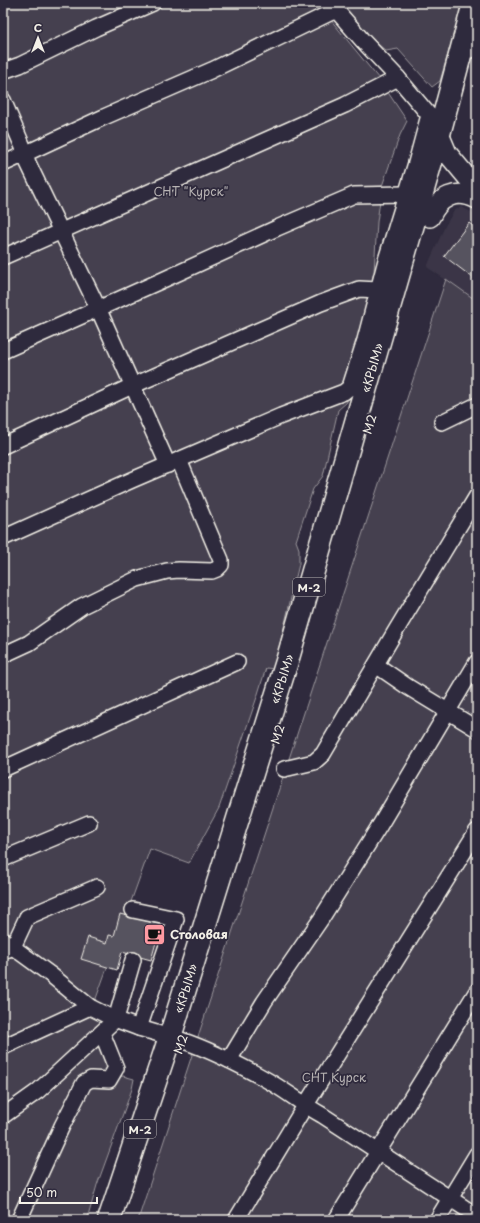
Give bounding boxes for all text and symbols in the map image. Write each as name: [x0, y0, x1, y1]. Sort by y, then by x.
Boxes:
north arrow: [18, 18, 58, 58]
text: С: [34, 19, 42, 36]
park label: СНТ "Курск": [153, 182, 229, 200]
street label: «КРЫМ»: [356, 341, 387, 395]
street label: М2: [358, 412, 380, 436]
road number: М-2: [293, 578, 325, 596]
street label: «КРЫМ»: [265, 652, 298, 706]
street label: М2: [266, 722, 288, 746]
cafe icon: Столовая: [141, 921, 167, 947]
place label: Столовая: [170, 925, 228, 943]
street label: «КРЫМ»: [169, 961, 201, 1015]
street label: М2: [168, 1032, 192, 1056]
park label: СНТ Курск: [302, 1068, 367, 1086]
road number: М-2: [124, 1120, 156, 1138]
scale bar: [20, 1179, 97, 1205]
text: 50 m: [26, 1183, 57, 1201]

